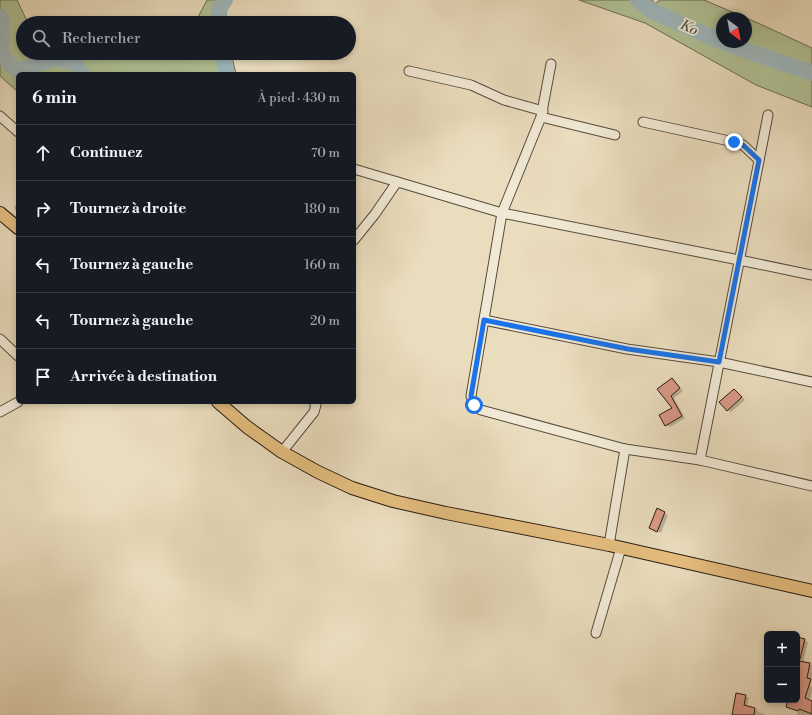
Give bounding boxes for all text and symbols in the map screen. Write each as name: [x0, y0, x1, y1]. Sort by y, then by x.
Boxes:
north arrow: [716, 12, 752, 48]
search box: [16, 16, 356, 60]
water label: Ko: [677, 16, 701, 40]
icon: search: [30, 27, 52, 49]
text: Rechercher: [62, 29, 141, 48]
text: 6 min: [32, 87, 77, 109]
text: À pied · 430 m: [258, 90, 340, 106]
route end: [725, 133, 743, 151]
icon: ahead: [32, 142, 54, 164]
text: Continuez: [70, 143, 142, 162]
text: 70 m: [311, 145, 340, 161]
icon: right: [32, 198, 54, 220]
text: Tournez à droite: [70, 199, 186, 218]
text: 180 m: [304, 201, 340, 217]
icon: left: [32, 254, 54, 276]
text: Tournez à gauche: [70, 255, 193, 274]
text: 160 m: [304, 257, 340, 273]
icon: left: [32, 310, 54, 332]
text: Tournez à gauche: [70, 311, 193, 330]
text: 20 m: [310, 313, 340, 329]
icon: arrive: [32, 366, 54, 388]
text: Arrivée à destination: [70, 367, 217, 386]
route start: [465, 396, 483, 414]
map controls: [764, 631, 800, 703]
button: +: [764, 631, 800, 667]
button: −: [764, 667, 800, 703]

